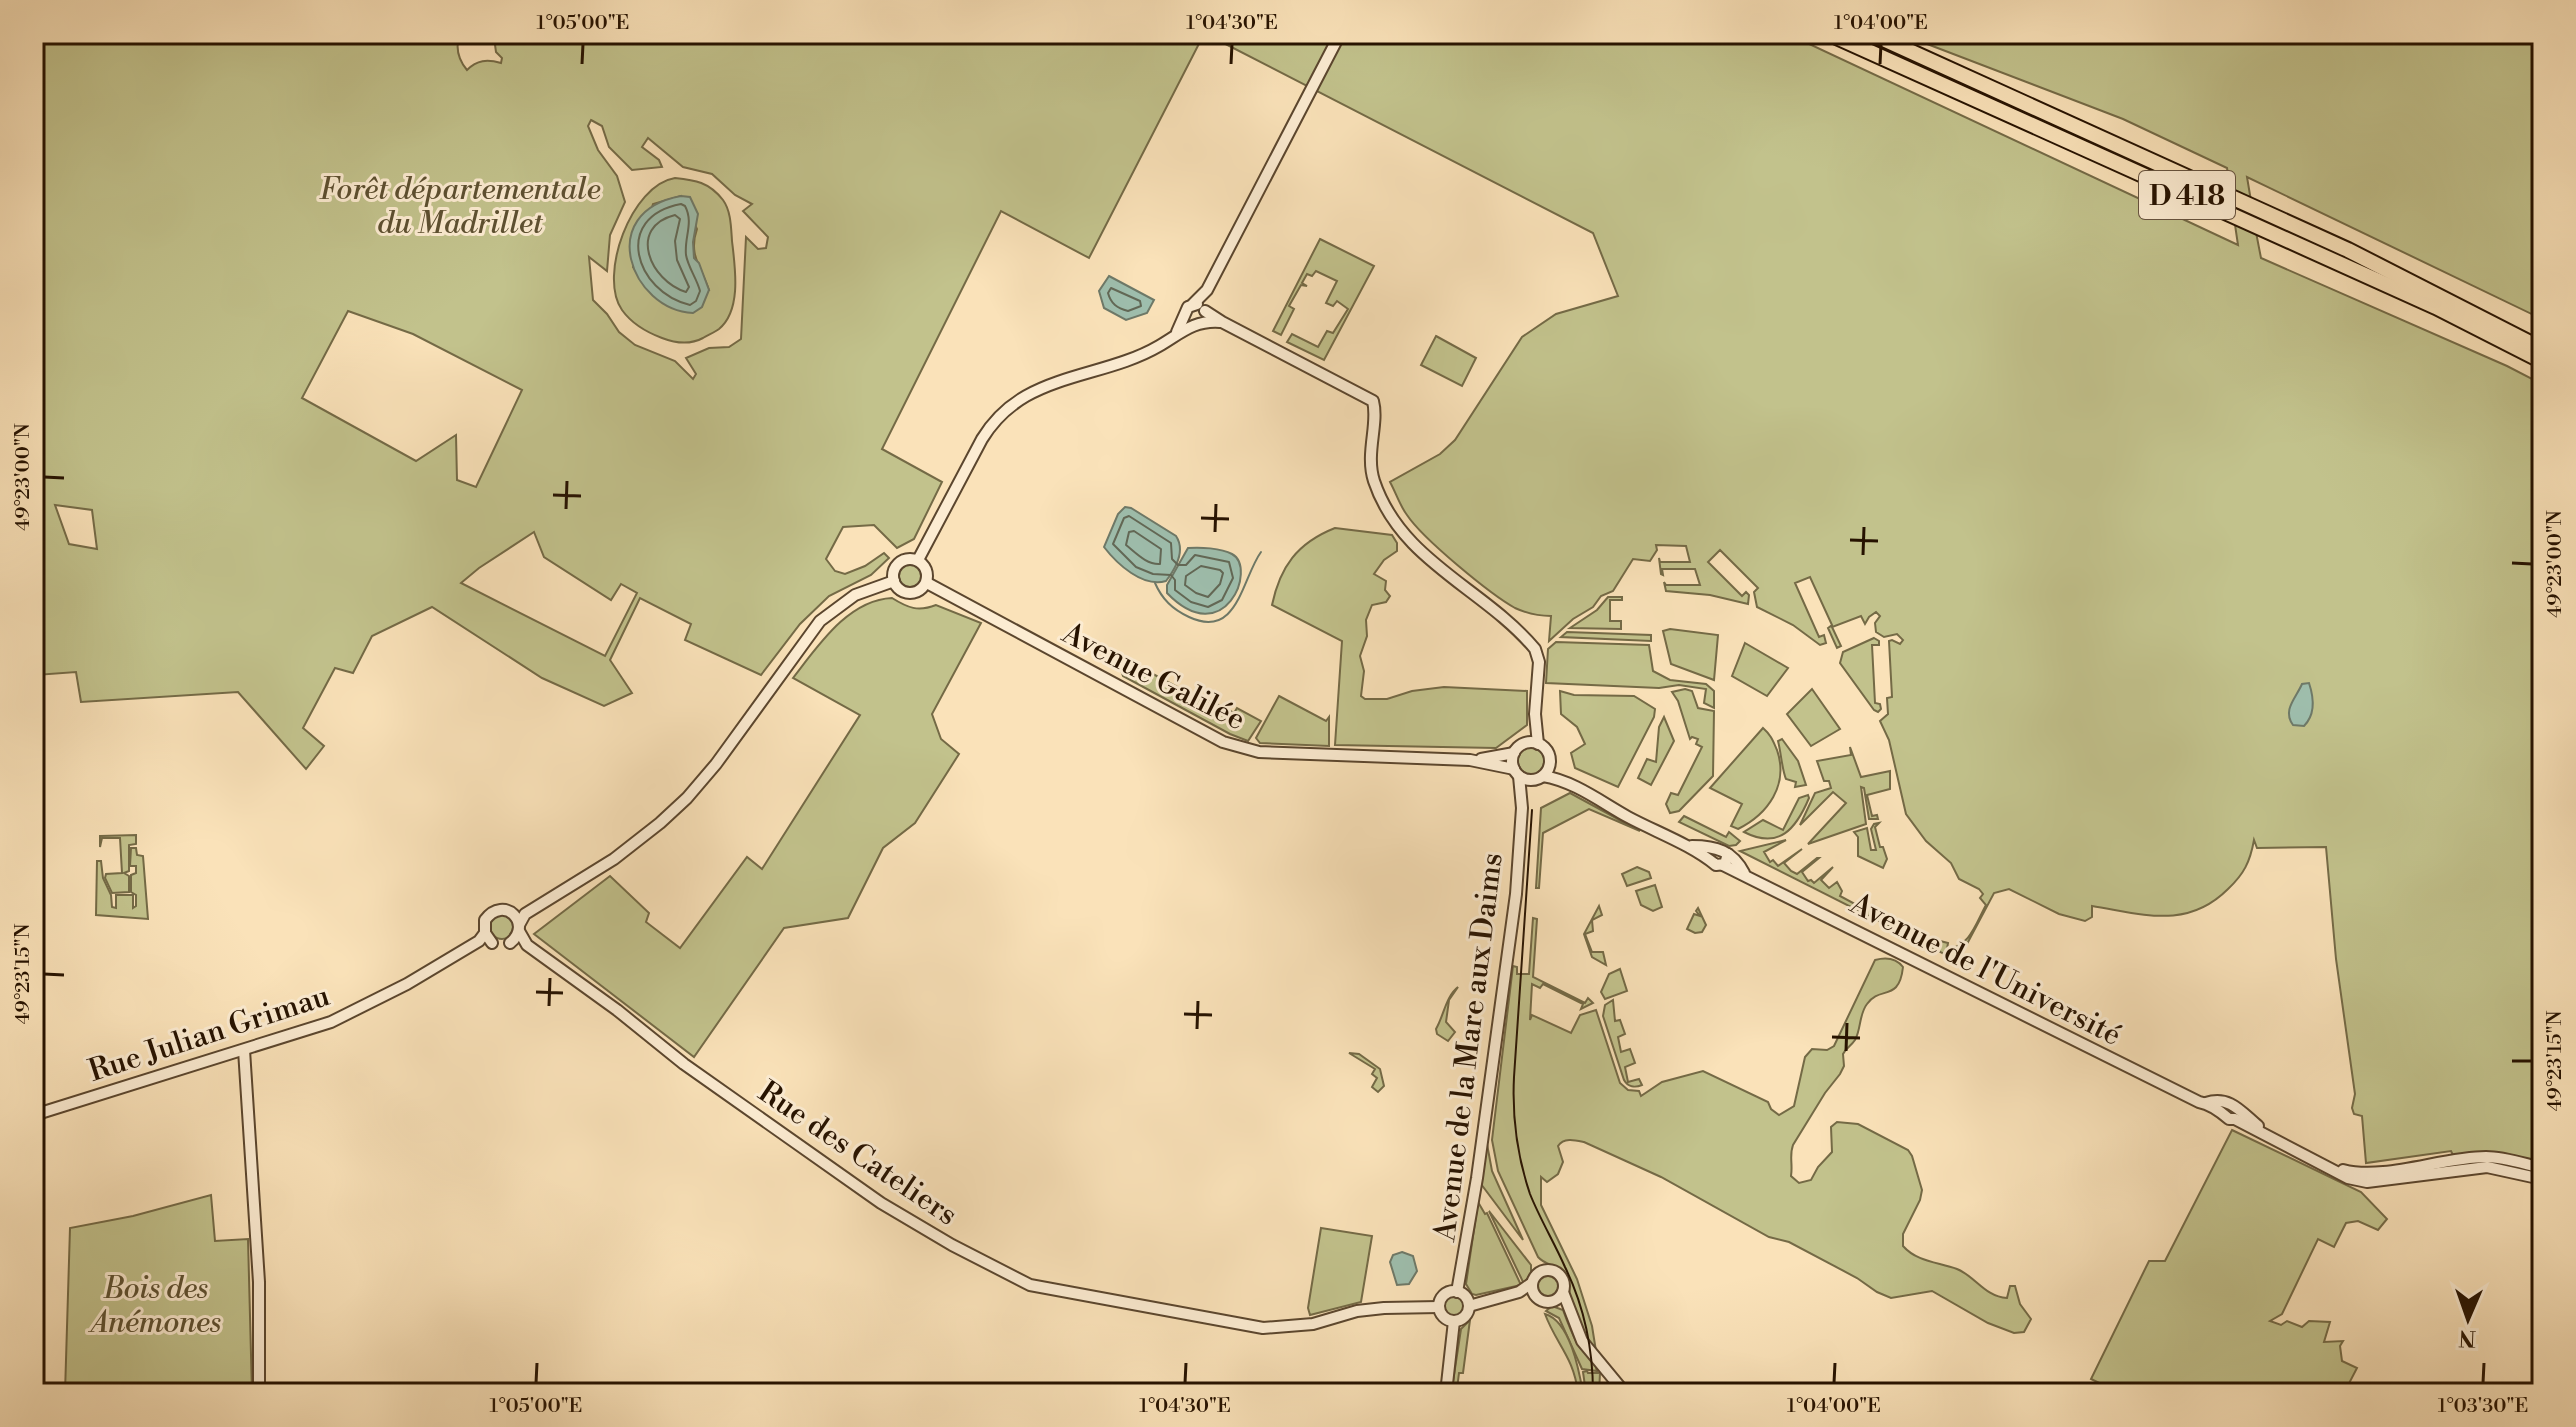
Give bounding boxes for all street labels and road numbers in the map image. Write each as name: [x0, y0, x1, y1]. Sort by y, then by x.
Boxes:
road number: D 418: [2139, 171, 2235, 219]
street label: Avenue Galilée: [1055, 614, 1251, 739]
street label: Avenue de la Mare aux Daims: [1426, 851, 1512, 1244]
street label: Avenue de l'Université: [1843, 885, 2127, 1055]
street label: Rue Julian Grimau: [84, 977, 335, 1091]
street label: Rue des Cateliers: [751, 1073, 964, 1234]

